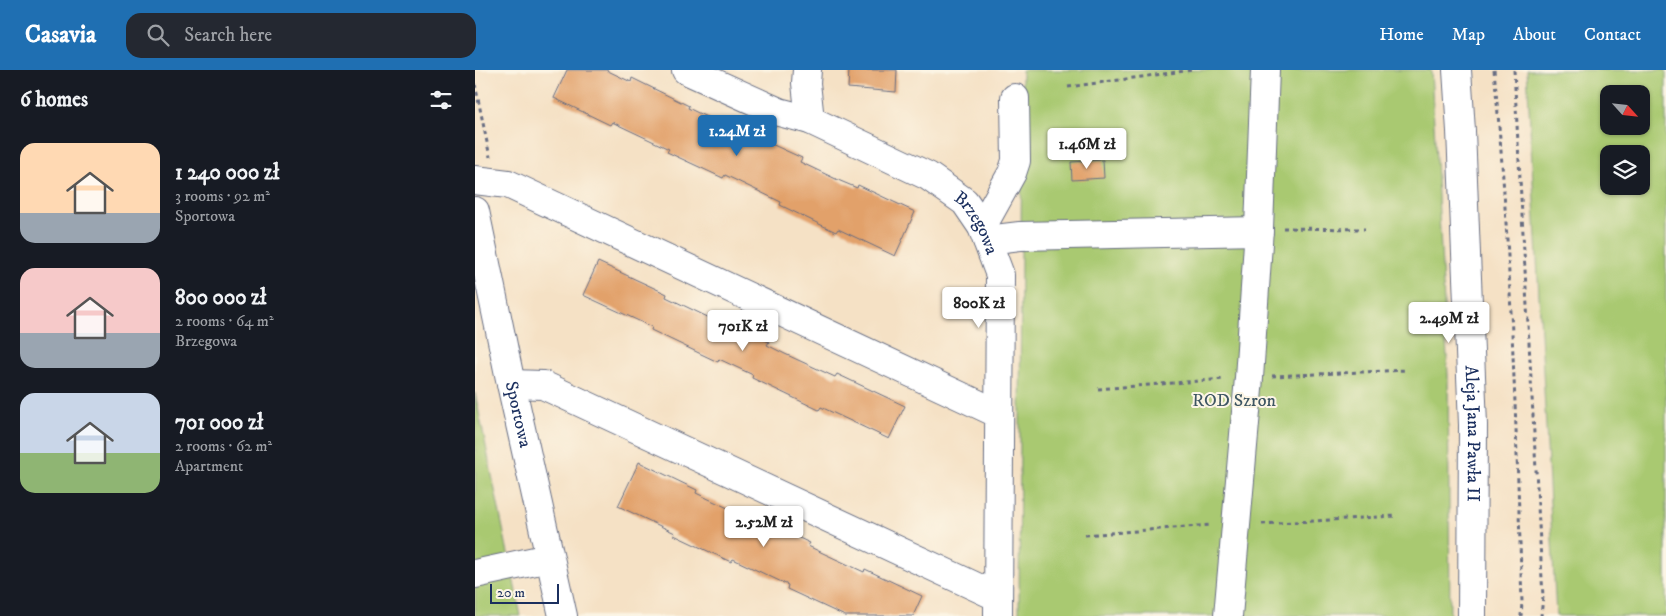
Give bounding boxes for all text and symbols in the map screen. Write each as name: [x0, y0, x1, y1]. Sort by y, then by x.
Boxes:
search box: [126, 13, 476, 58]
text: Casavia: [25, 20, 96, 50]
icon: search: [144, 21, 172, 49]
text: Search here: [184, 24, 272, 47]
text: Home: [1379, 24, 1424, 46]
text: Map: [1452, 24, 1485, 46]
text: About: [1513, 24, 1556, 46]
text: Contact: [1584, 24, 1641, 46]
north arrow: [1600, 85, 1650, 135]
map controls: [1600, 85, 1650, 195]
icon: filters: [427, 86, 455, 114]
text: 6 homes: [20, 87, 88, 113]
pin: 1.24M zł: [685, 114, 789, 157]
text: 1.24M zł: [709, 121, 765, 141]
pin: 1.46M zł: [1035, 128, 1139, 170]
text: 1.46M zł: [1058, 134, 1116, 154]
button: layers: [1600, 145, 1650, 195]
text: 1 240 000 zł: [175, 160, 279, 186]
icon: home: [60, 163, 120, 223]
text: 3 rooms · 92 m²: [175, 186, 270, 206]
street label: Brzegowa: [950, 187, 1003, 258]
text: Sportowa: [175, 206, 235, 226]
text: 800 000 zł: [175, 285, 266, 311]
pin: 800K zł: [933, 286, 1025, 329]
icon: home: [60, 288, 120, 348]
text: 800K zł: [953, 293, 1005, 313]
pin: 2.49M zł: [1397, 302, 1501, 344]
text: 2.49M zł: [1419, 308, 1479, 328]
pin: 701K zł: [697, 310, 789, 352]
text: 2 rooms · 64 m²: [175, 311, 274, 331]
text: 701K zł: [718, 316, 768, 336]
text: Brzegowa: [175, 331, 237, 351]
street label: Aleja Jana Pawła II: [1460, 365, 1484, 502]
street label: Sportowa: [500, 379, 536, 450]
park label: ROD Szron: [1192, 390, 1276, 412]
text: 701 000 zł: [175, 410, 263, 436]
icon: home: [60, 413, 120, 473]
text: 2 rooms · 62 m²: [175, 436, 272, 456]
text: Apartment: [175, 456, 243, 476]
pin: 2.52M zł: [712, 506, 816, 548]
text: 2.52M zł: [735, 512, 793, 532]
scale bar: [490, 581, 559, 604]
text: 20 m: [497, 584, 525, 602]

